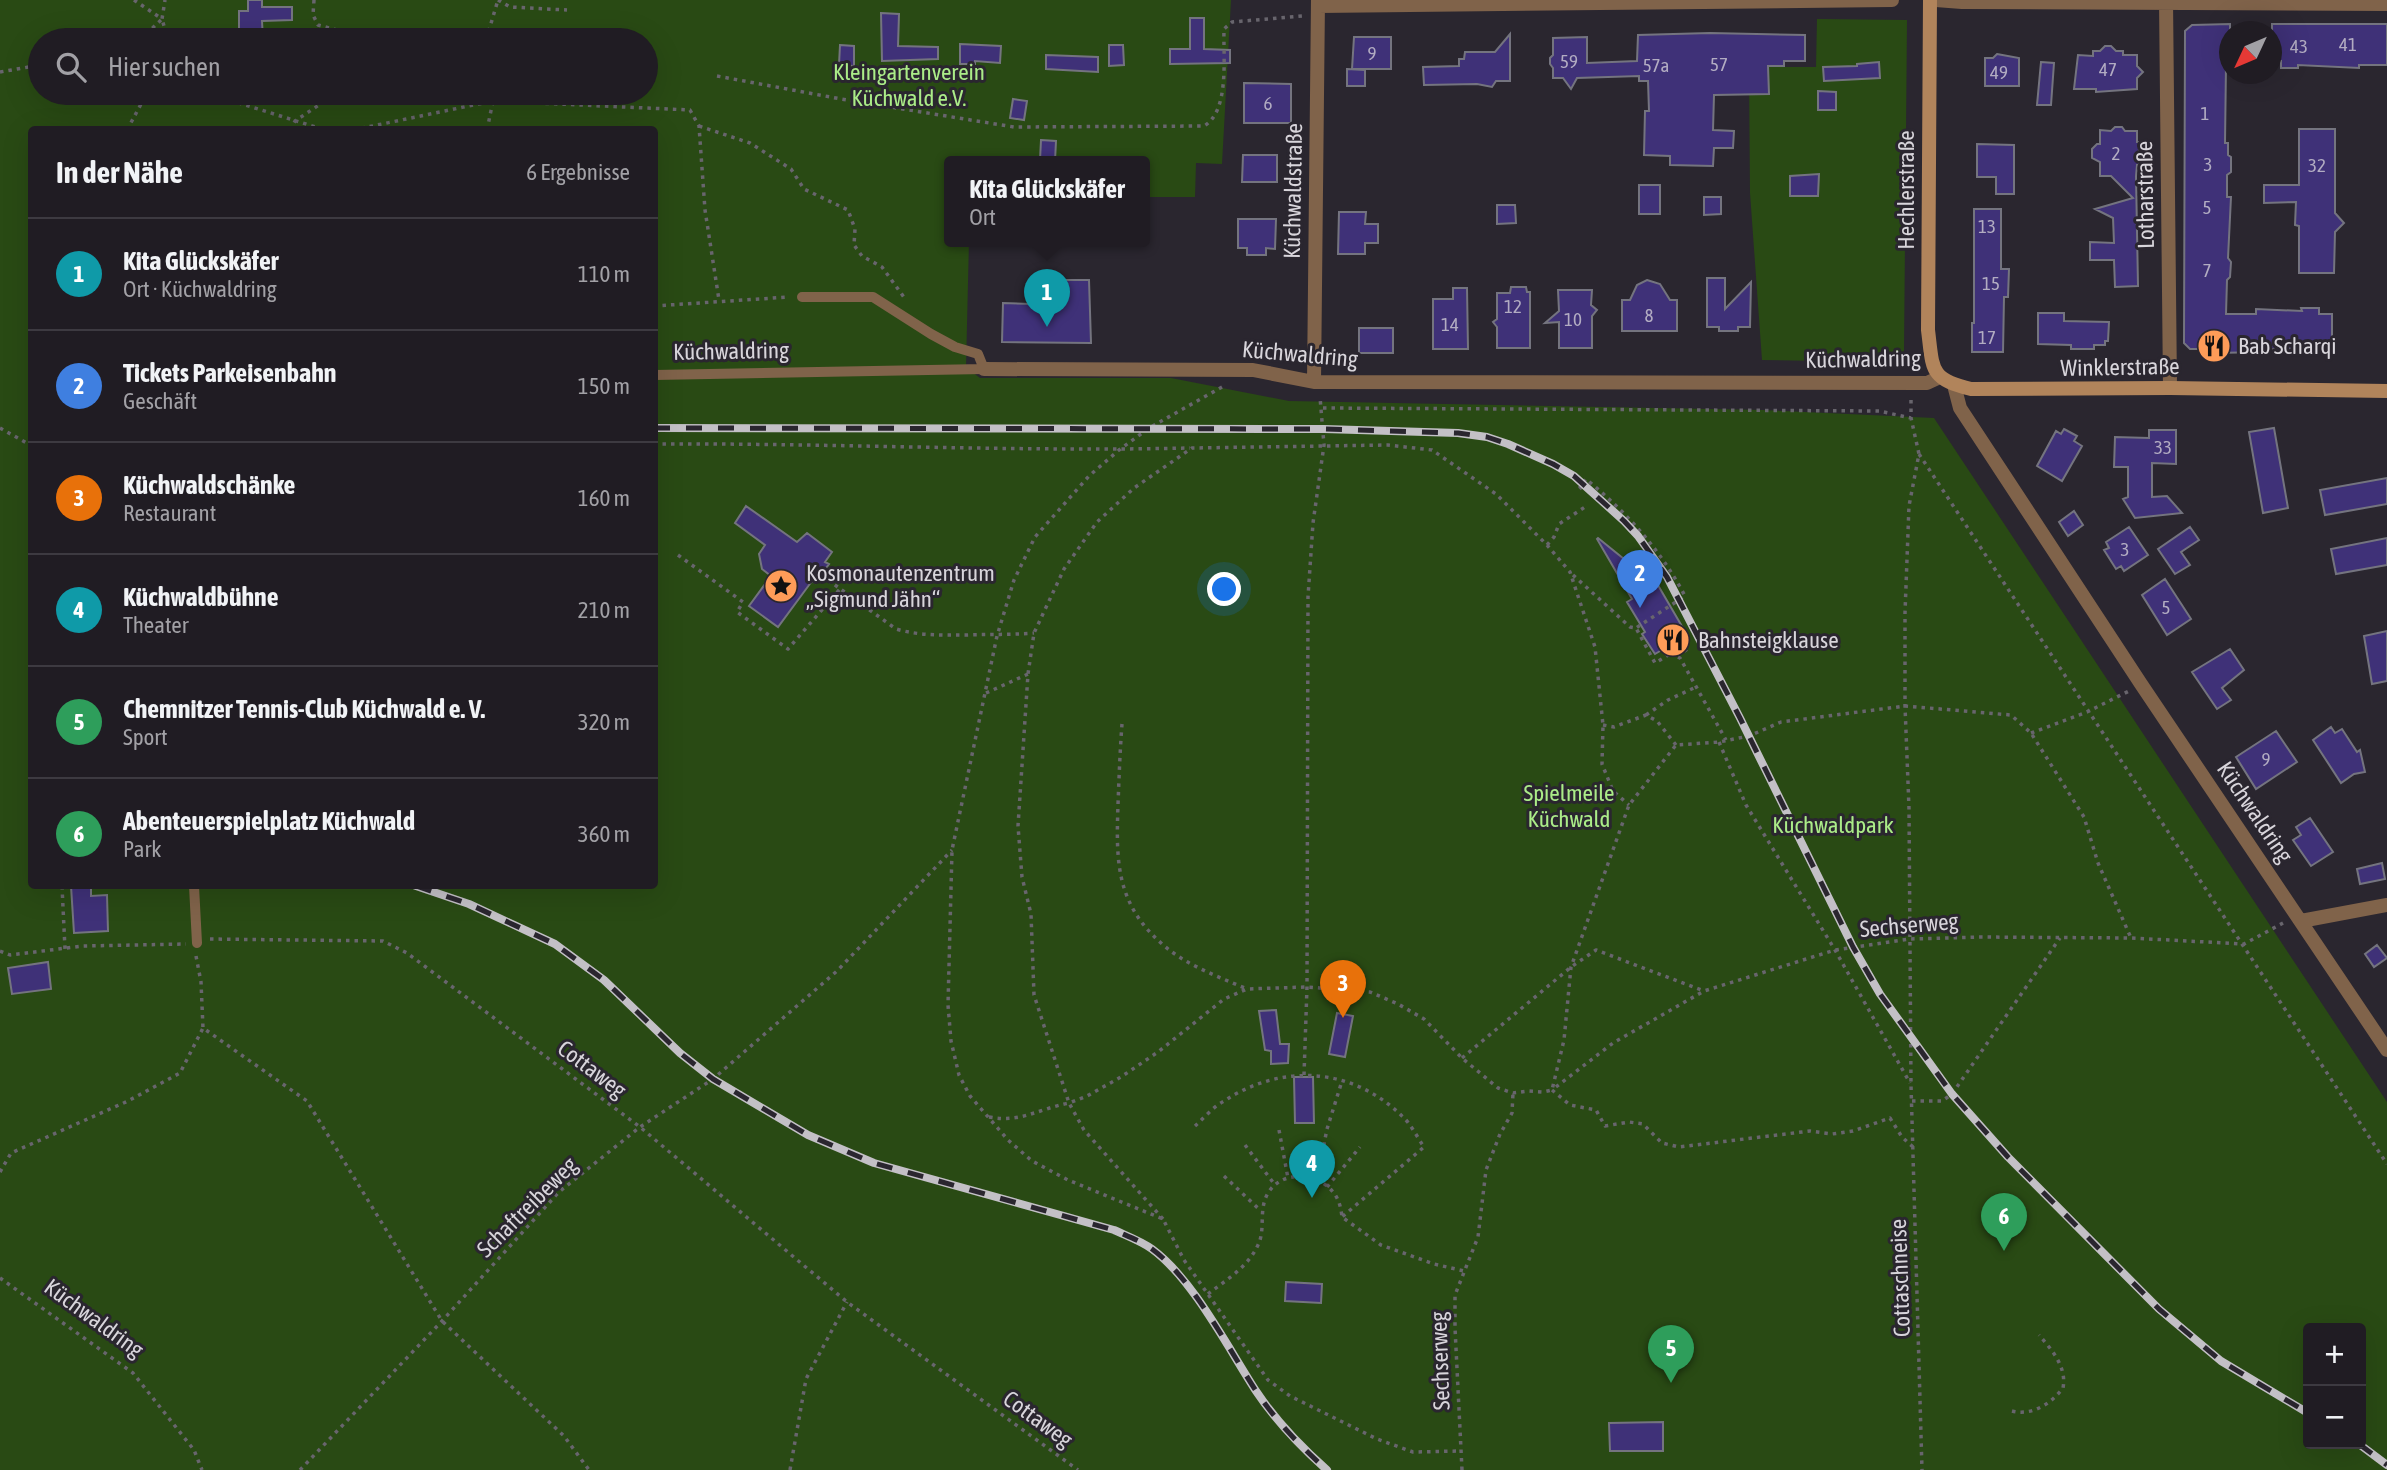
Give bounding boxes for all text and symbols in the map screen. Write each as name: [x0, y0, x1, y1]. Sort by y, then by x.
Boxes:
north arrow: [2219, 21, 2282, 84]
search box: [28, 28, 658, 105]
house number: 41: [2339, 33, 2357, 55]
house number: 43: [2290, 35, 2308, 57]
house number: 9: [1368, 42, 1377, 64]
icon: search: [52, 48, 90, 86]
house number: 59: [1560, 50, 1578, 72]
text: Hier suchen: [108, 52, 221, 82]
house number: 57: [1710, 53, 1728, 75]
house number: 57a: [1643, 54, 1669, 76]
house number: 47: [2099, 58, 2117, 80]
park label: Kleingartenverein Küchwald e.V.: [833, 59, 985, 111]
house number: 49: [1990, 61, 2008, 83]
house number: 6: [1264, 92, 1273, 114]
house number: 1: [2201, 102, 2209, 124]
street label: Küchwaldstraße: [1279, 123, 1307, 259]
street label: Hechlerstraße: [1893, 130, 1919, 250]
street label: Lotharstraße: [2131, 141, 2159, 249]
house number: 2: [2112, 142, 2120, 164]
house number: 3: [2204, 153, 2212, 175]
house number: 32: [2308, 154, 2326, 176]
text: In der Nähe: [56, 155, 183, 189]
popup: [944, 156, 1150, 247]
text: 6 Ergebnisse: [526, 159, 630, 185]
text: Kita Glückskäfer: [969, 174, 1125, 204]
house number: 5: [2203, 196, 2211, 218]
text: Ort: [969, 204, 996, 230]
house number: 13: [1978, 215, 1996, 237]
text: Kita Glückskäfer: [123, 246, 279, 276]
house number: 7: [2203, 259, 2211, 281]
text: 1: [74, 261, 84, 287]
text: 110 m: [578, 261, 630, 287]
pin: 1: [1024, 269, 1070, 327]
house number: 15: [1982, 272, 2000, 294]
text: Ort · Küchwaldring: [123, 276, 277, 302]
house number: 12: [1504, 295, 1522, 317]
house number: 8: [1645, 304, 1654, 326]
house number: 10: [1564, 308, 1582, 330]
house number: 14: [1441, 313, 1459, 335]
house number: 17: [1978, 326, 1996, 348]
restaurant icon: Bab Scharqi: [2195, 327, 2233, 365]
place label: Bab Scharqi: [2238, 333, 2337, 359]
street label: Küchwaldring: [1241, 336, 1359, 372]
street label: Küchwaldring: [673, 337, 789, 365]
street label: Küchwaldring: [1805, 345, 1921, 373]
street label: Winklerstraße: [2060, 353, 2180, 381]
text: Tickets Parkeisenbahn: [123, 358, 336, 388]
text: 2: [74, 373, 84, 399]
text: 150 m: [578, 373, 630, 399]
text: Geschäft: [123, 388, 197, 414]
house number: 33: [2154, 436, 2172, 458]
text: Küchwaldschänke: [123, 470, 295, 500]
text: 3: [74, 485, 84, 511]
text: 160 m: [578, 485, 630, 511]
text: Restaurant: [123, 500, 216, 526]
house number: 3: [2121, 538, 2129, 560]
pin: 2: [1617, 550, 1663, 608]
place label: Kosmonautenzentrum „Sigmund Jähn“: [806, 560, 995, 612]
place icon: Kosmonautenzentrum „Sigmund Jähn“: [762, 567, 800, 605]
your location: [1207, 572, 1241, 606]
text: Küchwaldbühne: [123, 582, 278, 612]
house number: 5: [2162, 596, 2170, 618]
text: 4: [74, 597, 84, 623]
text: 210 m: [578, 597, 630, 623]
text: Theater: [123, 612, 189, 638]
restaurant icon: Bahnsteigklause: [1654, 621, 1692, 659]
place label: Bahnsteigklause: [1698, 627, 1839, 653]
text: Chemnitzer Tennis-Club Küchwald e. V.: [123, 694, 485, 724]
text: 5: [74, 709, 84, 735]
text: 320 m: [578, 709, 630, 735]
text: Sport: [123, 724, 168, 750]
house number: 9: [2262, 748, 2271, 770]
street label: Küchwaldring: [2212, 757, 2298, 867]
park label: Spielmeile Küchwald: [1524, 780, 1615, 832]
text: Abenteuerspielplatz Küchwald: [123, 806, 415, 836]
park label: Küchwaldpark: [1772, 812, 1894, 838]
text: 6: [74, 821, 84, 847]
text: 360 m: [578, 821, 630, 847]
text: Park: [123, 836, 161, 862]
street label: Sechserweg: [1859, 908, 1959, 942]
pin: 3: [1320, 960, 1366, 1018]
street label: Cottaweg: [553, 1035, 631, 1103]
pin: 4: [1289, 1140, 1335, 1198]
street label: Schaftreibeweg: [472, 1152, 582, 1262]
pin: 6: [1981, 1193, 2027, 1251]
street label: Cottaschneise: [1885, 1218, 1915, 1338]
street label: Küchwaldring: [39, 1273, 149, 1363]
street label: Sechserweg: [1425, 1311, 1455, 1411]
map controls: [2303, 1323, 2366, 1449]
button: +: [2303, 1323, 2366, 1386]
pin: 5: [1648, 1325, 1694, 1383]
street label: Cottaweg: [998, 1385, 1078, 1453]
button: −: [2303, 1386, 2366, 1449]

